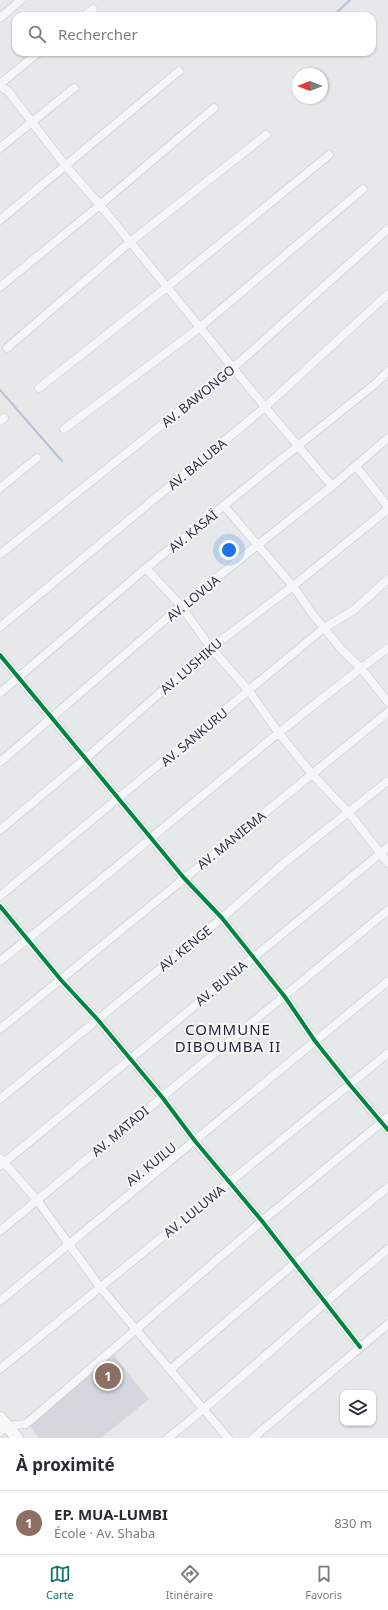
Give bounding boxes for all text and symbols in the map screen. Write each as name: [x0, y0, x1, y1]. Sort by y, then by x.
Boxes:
search box: [12, 12, 376, 56]
icon: search: [26, 23, 48, 45]
text: Rechercher: [58, 24, 138, 44]
north arrow: [292, 68, 328, 104]
street label: AV. BAWONGO: [157, 361, 239, 431]
street label: AV. BALUBA: [164, 434, 231, 494]
street label: AV. KASAÏ: [165, 505, 222, 556]
your location: [219, 540, 239, 560]
street label: AV. LOVUA: [163, 570, 224, 625]
street label: AV. LUSHIKU: [156, 634, 226, 698]
street label: AV. SANKURU: [157, 704, 231, 770]
street label: AV. MANIEMA: [193, 806, 270, 873]
street label: AV. KENGE: [155, 921, 215, 975]
street label: AV. BUNIA: [191, 956, 251, 1010]
district label: COMMUNE DIBOUMBA II: [175, 1019, 281, 1056]
street label: AV. MATADI: [88, 1102, 152, 1160]
street label: AV. KUILU: [122, 1138, 180, 1190]
street label: AV. LULUWA: [160, 1180, 229, 1241]
pin: 1: [95, 1361, 121, 1391]
map controls: [340, 1390, 376, 1426]
button: layers: [340, 1390, 376, 1426]
text: À proximité: [16, 1453, 115, 1476]
text: EP. MUA-LUMBI: [54, 1504, 168, 1524]
text: 1: [25, 1514, 33, 1532]
text: 830 m: [334, 1514, 372, 1532]
text: École · Av. Shaba: [54, 1524, 155, 1542]
tab: Carte: [46, 1563, 74, 1602]
tab: Itinéraire: [166, 1563, 213, 1602]
tab: Favoris: [305, 1563, 342, 1602]

